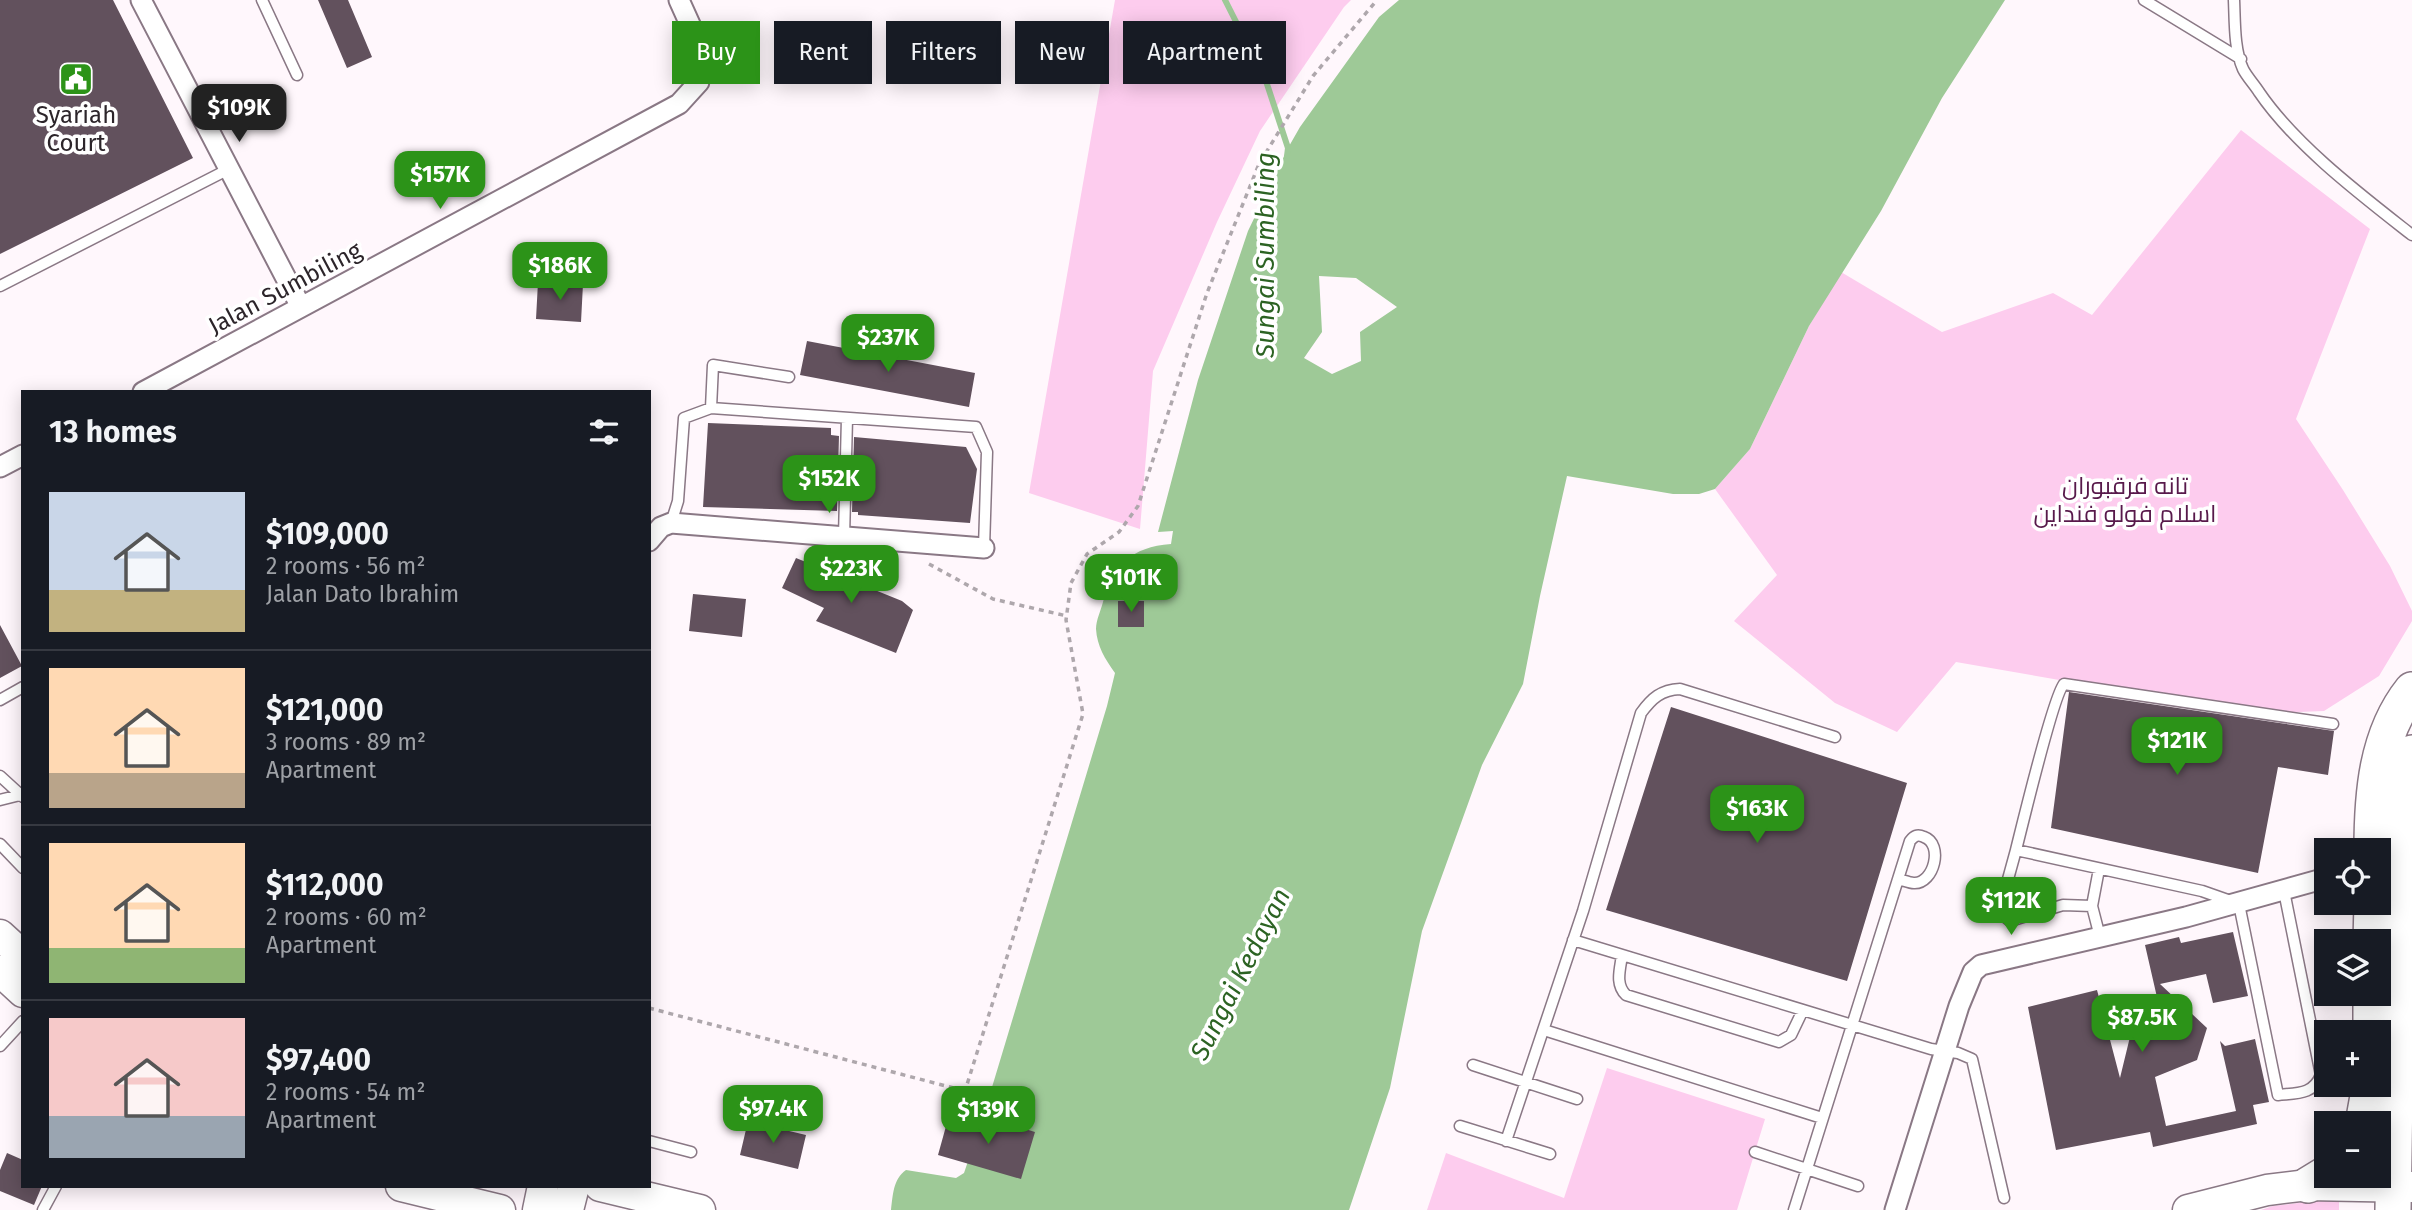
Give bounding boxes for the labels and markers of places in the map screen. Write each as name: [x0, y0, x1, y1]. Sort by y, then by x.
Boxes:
public building icon: Syariah Court: [57, 60, 95, 98]
pin: $109K: [190, 85, 288, 144]
place label: Syariah Court: [36, 101, 116, 157]
pin: $157K: [391, 152, 489, 211]
pin: $186K: [511, 243, 609, 302]
pin: $237K: [839, 314, 937, 374]
pin: $152K: [780, 456, 878, 515]
pin: $223K: [802, 546, 900, 605]
pin: $101K: [1082, 554, 1180, 614]
pin: $121K: [2128, 718, 2226, 777]
pin: $163K: [1708, 786, 1806, 845]
pin: $112K: [1962, 878, 2060, 937]
pin: $87.5K: [2085, 995, 2199, 1054]
pin: $97.4K: [716, 1086, 830, 1145]
pin: $139K: [939, 1086, 1037, 1146]

